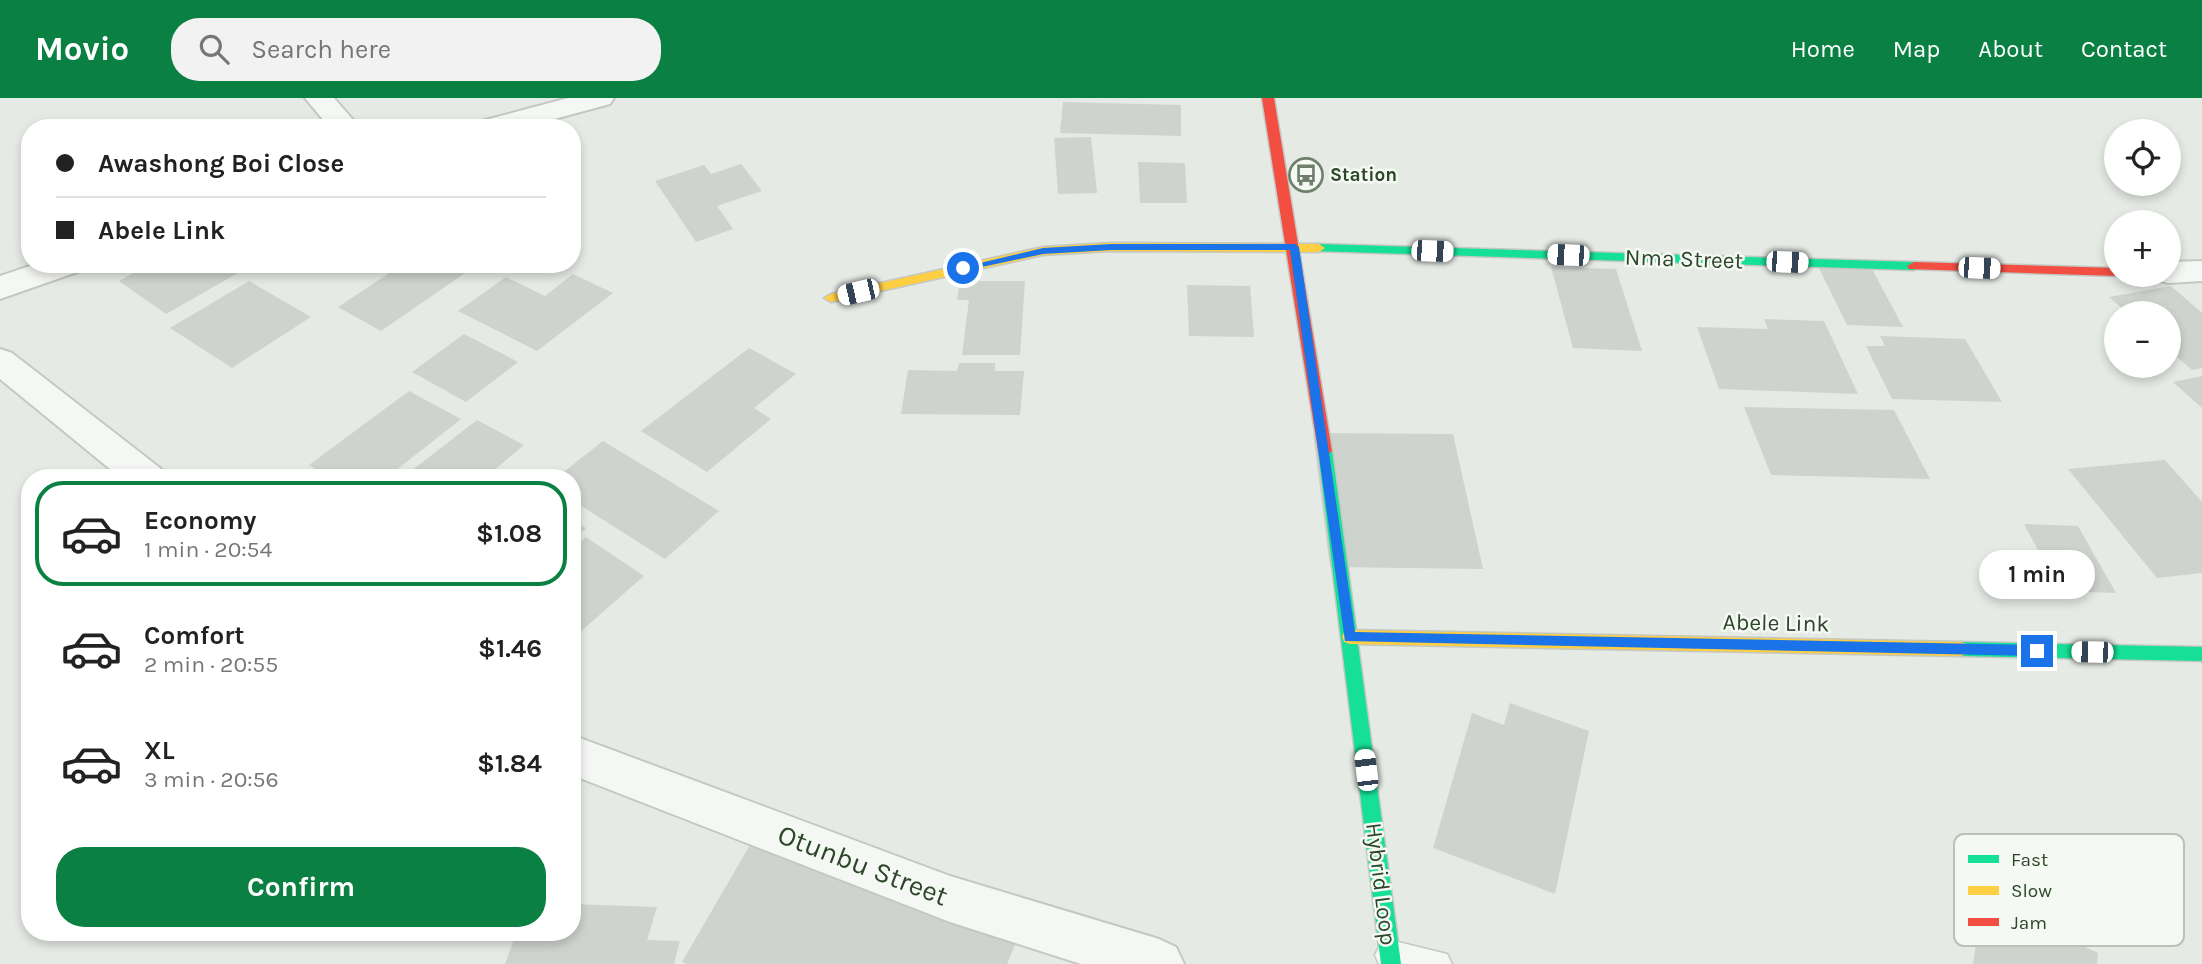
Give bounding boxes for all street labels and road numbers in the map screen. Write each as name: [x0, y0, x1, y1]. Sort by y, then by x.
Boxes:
street label: Nma Street: [1624, 243, 1744, 275]
street label: Abele Link: [1722, 609, 1830, 637]
street label: Otunbu Street: [773, 817, 953, 913]
street label: Hybrid Loop: [1360, 821, 1402, 947]

